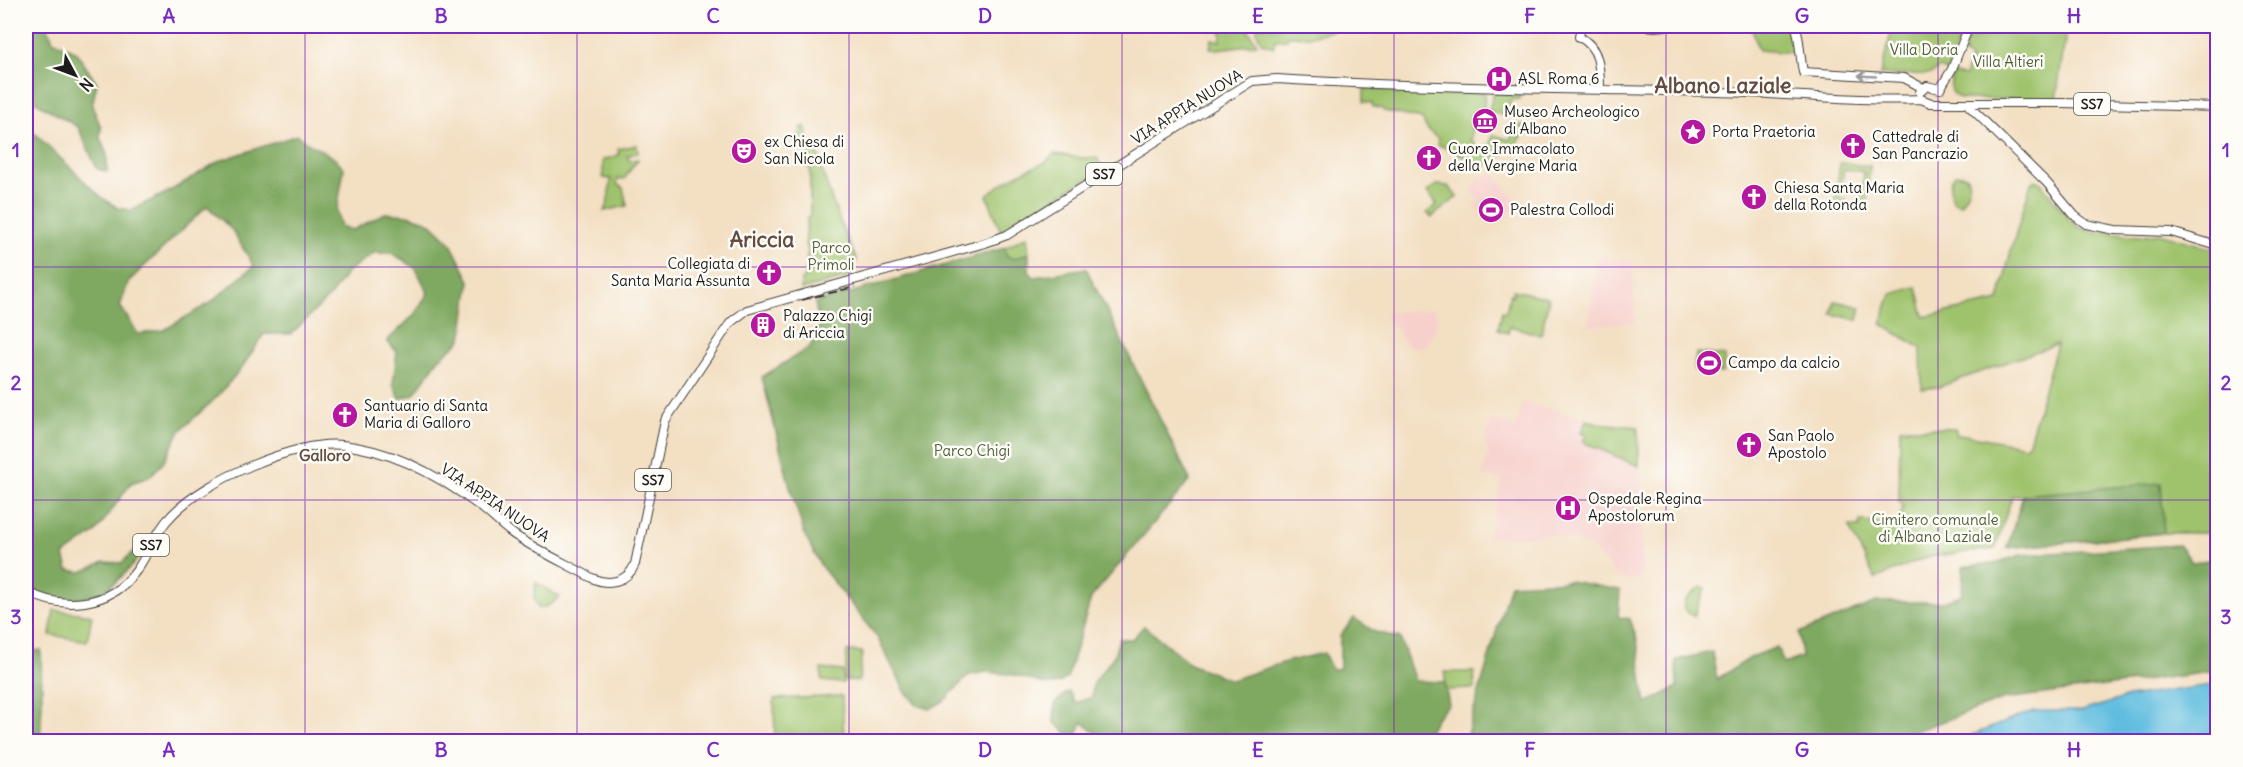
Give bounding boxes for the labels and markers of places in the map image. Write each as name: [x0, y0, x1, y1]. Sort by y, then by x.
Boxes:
hospital icon: ASL Roma 6: [1484, 64, 1514, 94]
place label: ASL Roma 6: [1518, 69, 1600, 88]
place label: Museo Archeologico di Albano: [1504, 102, 1640, 138]
museum icon: Museo Archeologico di Albano: [1470, 106, 1500, 136]
place icon: Porta Praetoria: [1678, 117, 1708, 147]
place label: Porta Praetoria: [1712, 122, 1816, 141]
place label: Cattedrale di San Pancrazio: [1872, 127, 1968, 163]
church icon: Cattedrale di San Pancrazio: [1838, 131, 1868, 161]
place label: ex Chiesa di San Nicola: [764, 132, 844, 168]
theatre icon: ex Chiesa di San Nicola: [729, 136, 759, 166]
place label: Cuore Immacolato della Vergine Maria: [1448, 139, 1578, 175]
church icon: Cuore Immacolato della Vergine Maria: [1414, 143, 1444, 173]
place label: Chiesa Santa Maria della Rotonda: [1774, 178, 1905, 214]
church icon: Chiesa Santa Maria della Rotonda: [1739, 182, 1769, 212]
sports icon: Palestra Collodi: [1476, 195, 1506, 225]
place label: Palestra Collodi: [1510, 200, 1614, 219]
place label: Collegiata di Santa Maria Assunta: [611, 254, 750, 290]
church icon: Collegiata di Santa Maria Assunta: [754, 258, 784, 288]
place label: Palazzo Chigi di Ariccia: [783, 306, 872, 342]
building icon: Palazzo Chigi di Ariccia: [748, 310, 778, 340]
sports icon: Campo da calcio: [1694, 348, 1724, 378]
place label: Campo da calcio: [1728, 353, 1840, 372]
place label: Santuario di Santa Maria di Galloro: [364, 396, 489, 432]
church icon: Santuario di Santa Maria di Galloro: [330, 400, 360, 430]
place label: San Paolo Apostolo: [1768, 426, 1835, 462]
church icon: San Paolo Apostolo: [1734, 430, 1764, 460]
place label: Ospedale Regina Apostolorum: [1588, 489, 1702, 525]
hospital icon: Ospedale Regina Apostolorum: [1553, 493, 1583, 523]

